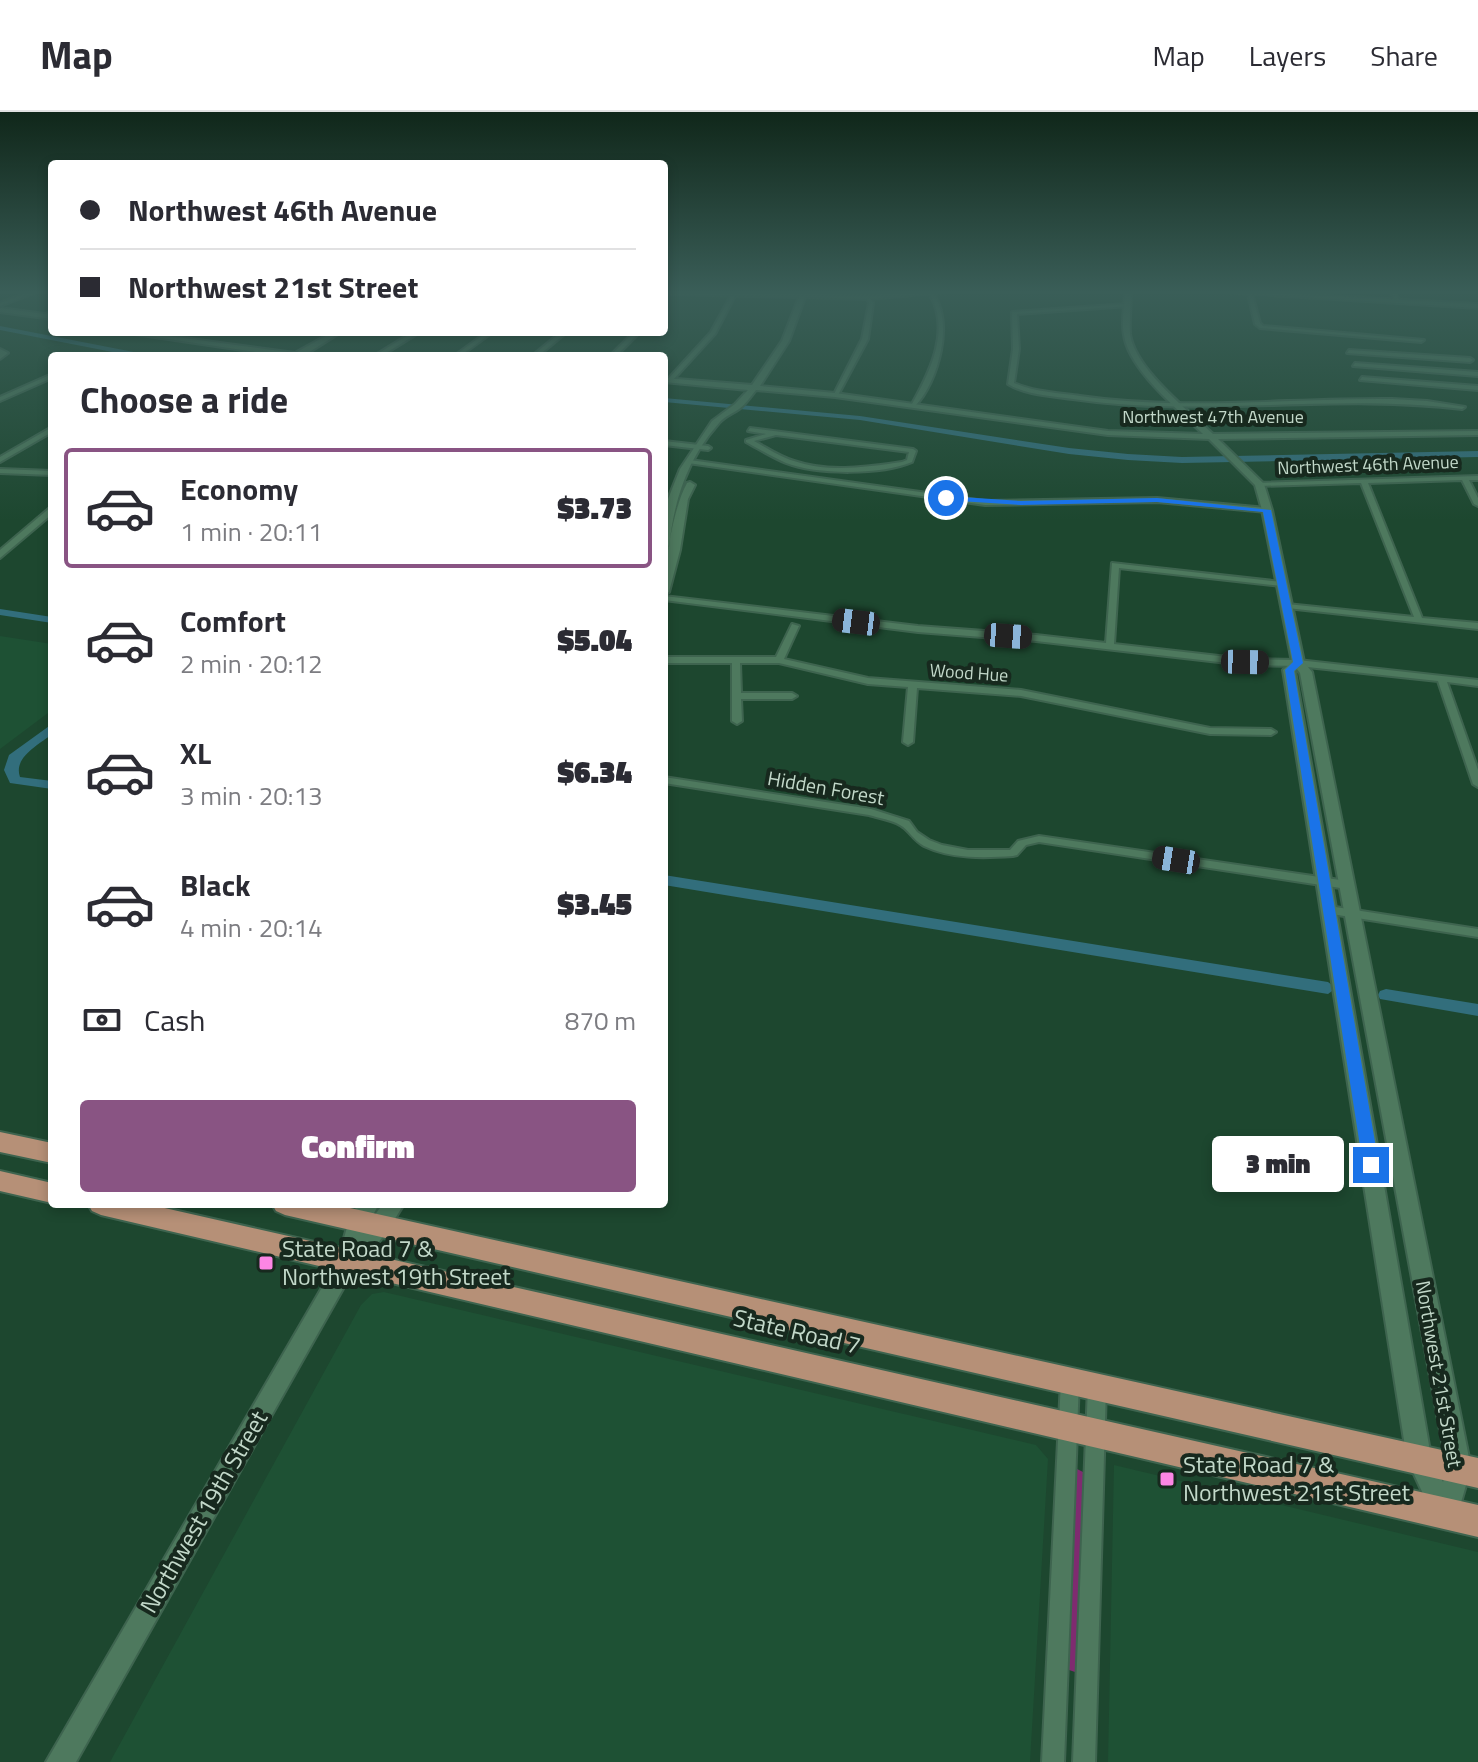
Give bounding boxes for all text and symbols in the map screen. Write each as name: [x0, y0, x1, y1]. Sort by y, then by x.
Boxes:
text: Map: [40, 26, 113, 84]
text: Map: [1152, 34, 1205, 77]
text: Layers: [1249, 34, 1326, 77]
text: Share: [1370, 34, 1438, 77]
text: Northwest 46th Avenue: [128, 187, 437, 233]
text: Northwest 21st Street: [128, 264, 418, 310]
text: Choose a ride: [80, 372, 288, 427]
street label: Northwest 47th Avenue: [1122, 403, 1304, 430]
street label: Northwest 46th Avenue: [1277, 448, 1459, 481]
text: Economy: [180, 466, 298, 512]
icon: car: [84, 472, 156, 544]
route start: [928, 480, 964, 516]
text: $3.73: [558, 485, 632, 531]
text: 1 min · 20:11: [180, 512, 323, 551]
text: Comfort: [180, 598, 286, 644]
icon: car: [84, 604, 156, 676]
car: [831, 607, 881, 637]
text: $5.04: [558, 617, 632, 663]
car: [983, 622, 1033, 650]
text: 2 min · 20:12: [180, 644, 323, 683]
car: [1221, 650, 1269, 674]
street label: Wood Hue: [929, 656, 1009, 689]
text: XL: [180, 730, 211, 776]
icon: car: [84, 736, 156, 808]
text: $6.34: [558, 749, 632, 795]
street label: Hidden Forest: [765, 762, 887, 813]
text: 3 min · 20:13: [180, 776, 323, 815]
car: [1150, 844, 1202, 876]
text: Black: [180, 862, 251, 908]
icon: car: [84, 868, 156, 940]
text: $3.45: [558, 881, 632, 927]
text: 4 min · 20:14: [180, 908, 323, 947]
text: Cash: [144, 997, 205, 1043]
icon: cash: [80, 998, 124, 1042]
text: 870 m: [565, 1001, 636, 1040]
button: Confirm: [80, 1100, 636, 1192]
callout: 3 min: [1211, 1137, 1343, 1193]
text: 3 min: [1246, 1144, 1310, 1183]
route end: [1353, 1147, 1389, 1183]
place label: State Road 7 & Northwest 19th Street: [282, 1230, 511, 1294]
marker: State Road 7 & Northwest 19th Street: [257, 1254, 275, 1272]
street label: Northwest 21st Street: [1408, 1278, 1471, 1470]
street label: State Road 7: [730, 1299, 864, 1363]
street label: Northwest 19th Street: [130, 1403, 276, 1620]
place label: State Road 7 & Northwest 21st Street: [1183, 1446, 1411, 1510]
marker: State Road 7 & Northwest 21st Street: [1158, 1470, 1176, 1488]

